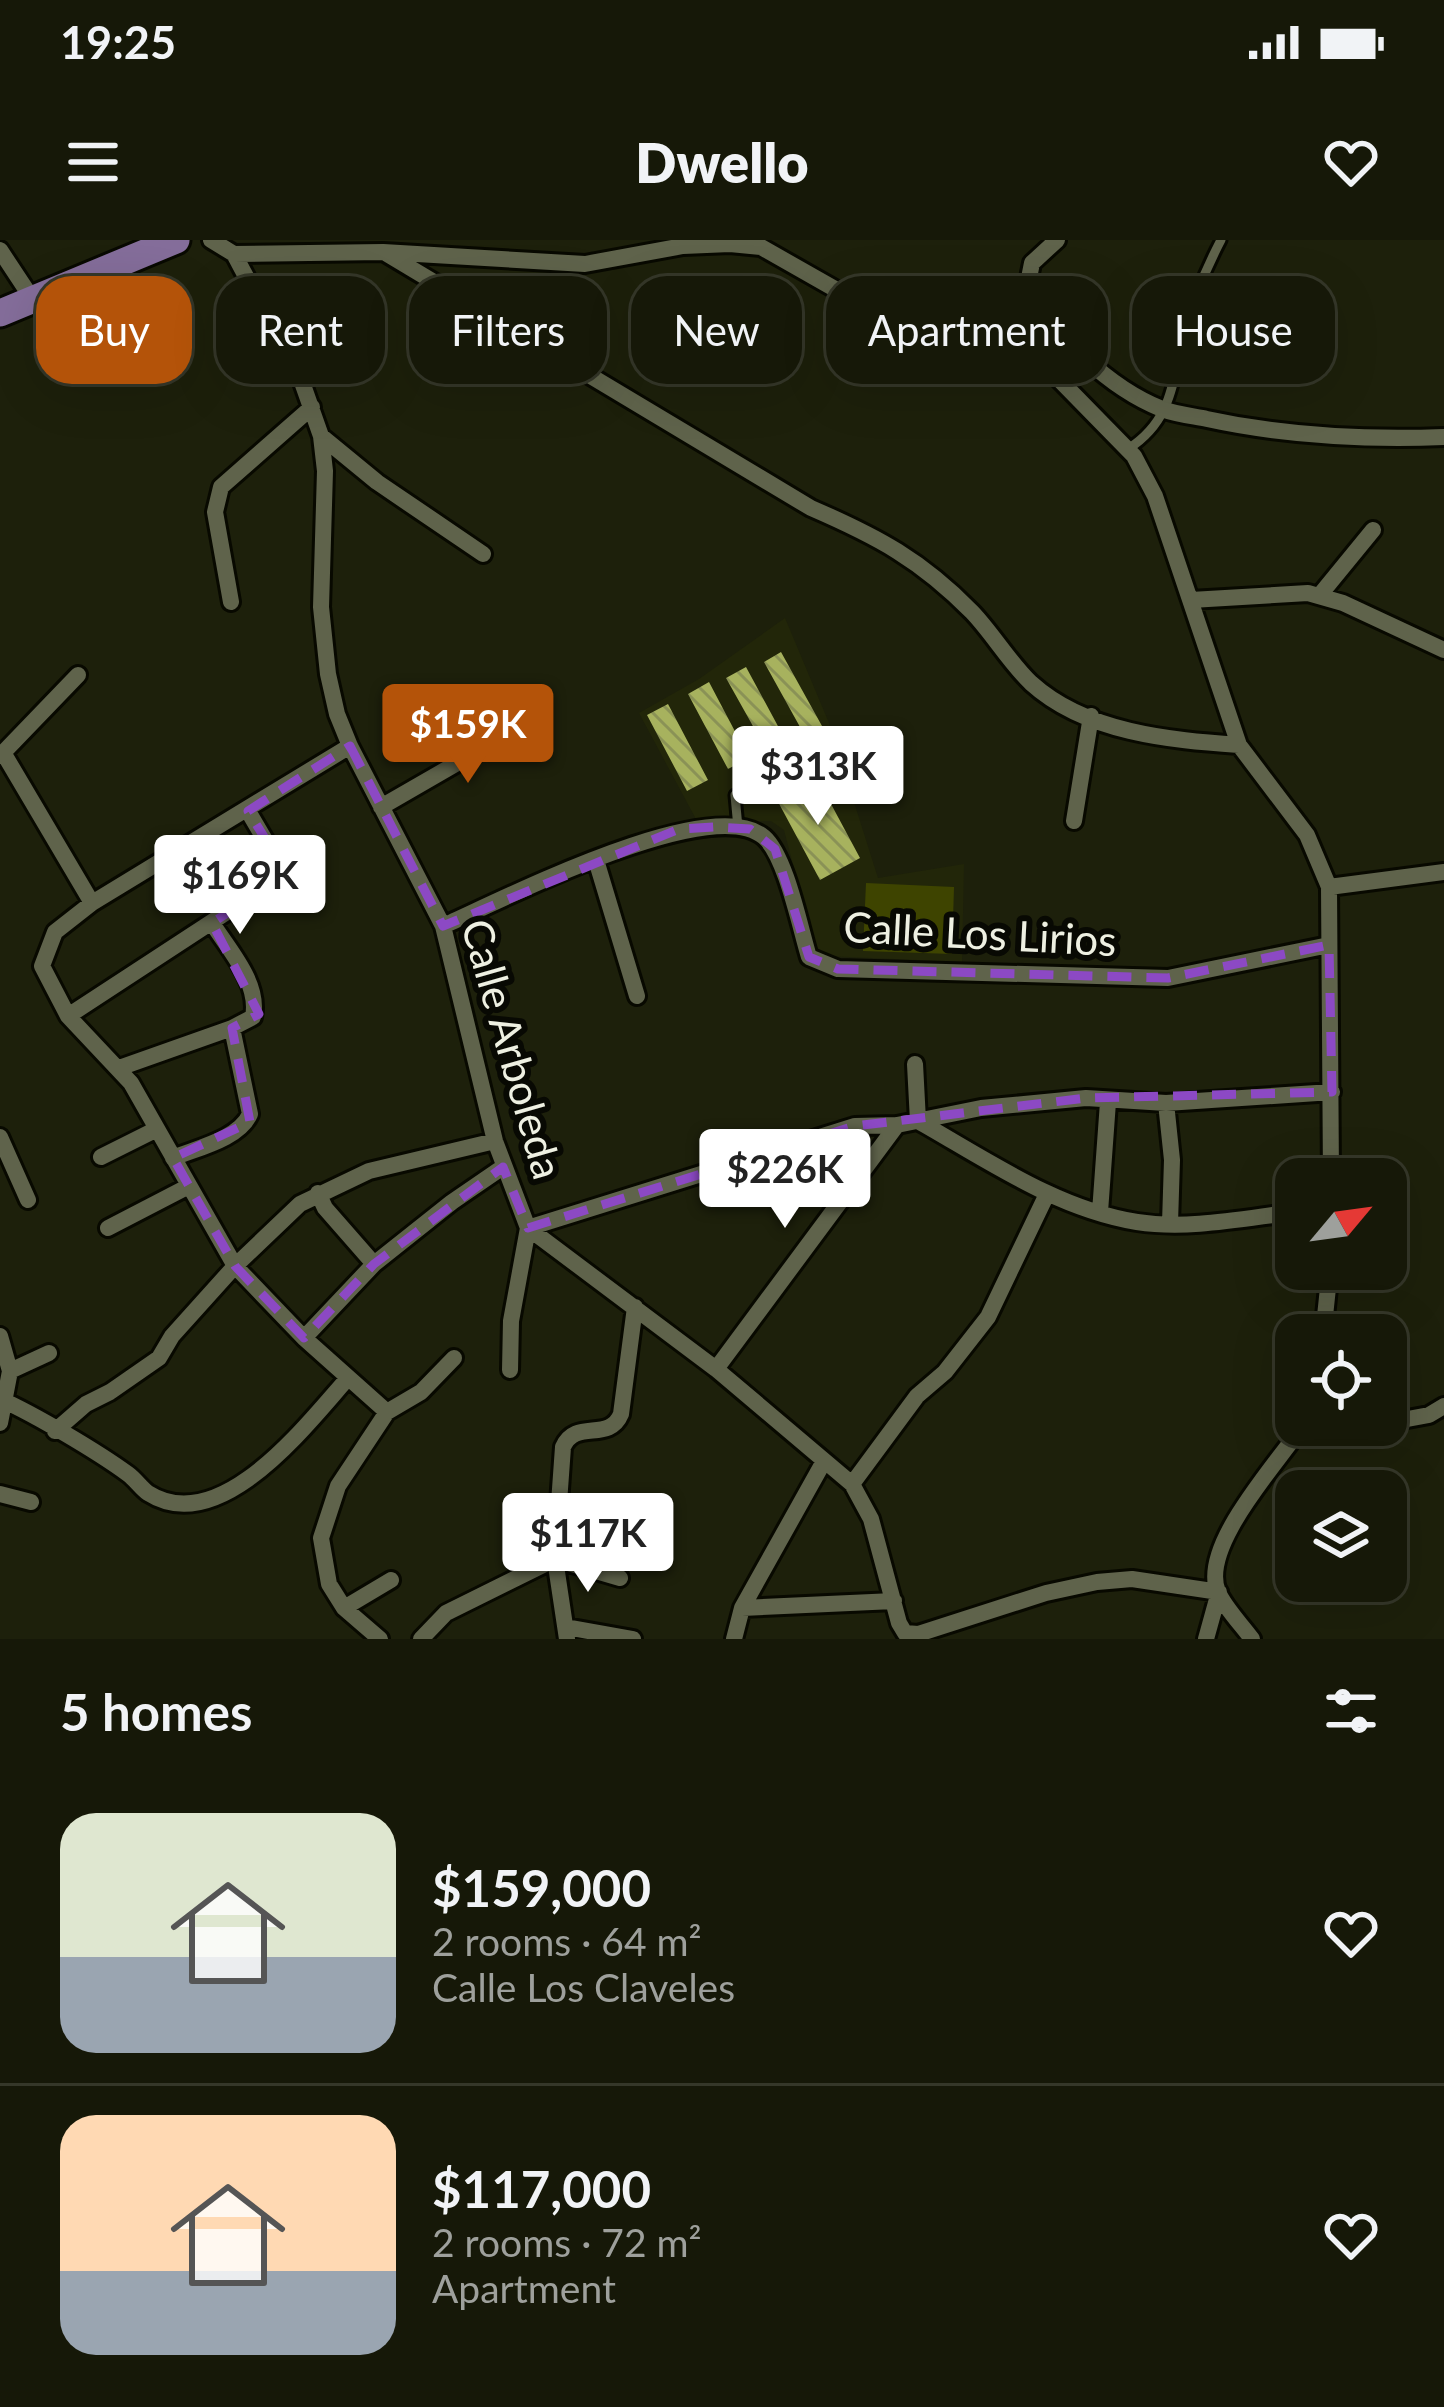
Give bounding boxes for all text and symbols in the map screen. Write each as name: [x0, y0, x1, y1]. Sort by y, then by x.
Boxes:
text: 19:25: [60, 15, 176, 69]
icon: menu: [60, 129, 126, 195]
icon: heart: [1318, 129, 1384, 195]
text: Dwello: [635, 130, 809, 195]
chip: Buy: [36, 276, 192, 384]
chip: Rent: [216, 276, 385, 384]
chip: Filters: [409, 276, 607, 384]
chip: New: [631, 276, 802, 384]
chip: Apartment: [826, 276, 1108, 384]
chip: House: [1132, 276, 1335, 384]
pin: $159K: [384, 684, 552, 786]
text: $159K: [409, 700, 527, 746]
pin: $313K: [734, 726, 902, 828]
text: $313K: [759, 742, 877, 788]
pin: $169K: [156, 835, 324, 937]
text: $169K: [181, 851, 299, 897]
street label: Calle Los Lirios: [842, 901, 1118, 965]
street label: Calle Arboleda: [452, 913, 574, 1184]
pin: $226K: [701, 1129, 869, 1231]
text: $226K: [726, 1145, 844, 1191]
north arrow: [1275, 1158, 1407, 1290]
map controls: [1275, 1158, 1407, 1602]
button: locate: [1275, 1314, 1407, 1446]
button: layers: [1275, 1470, 1407, 1602]
pin: $117K: [504, 1493, 672, 1595]
text: $117K: [529, 1509, 647, 1555]
icon: filters: [1318, 1678, 1384, 1744]
text: 5 homes: [60, 1681, 252, 1742]
text: $159,000: [432, 1857, 651, 1918]
icon: home: [156, 1861, 300, 2005]
icon: heart: [1318, 1900, 1384, 1966]
text: 2 rooms · 64 m²: [432, 1918, 702, 1964]
text: Calle Los Claveles: [432, 1964, 735, 2010]
text: $117,000: [432, 2158, 651, 2219]
icon: home: [156, 2163, 300, 2307]
icon: heart: [1318, 2202, 1384, 2268]
text: 2 rooms · 72 m²: [432, 2219, 702, 2265]
text: Apartment: [432, 2265, 616, 2311]

